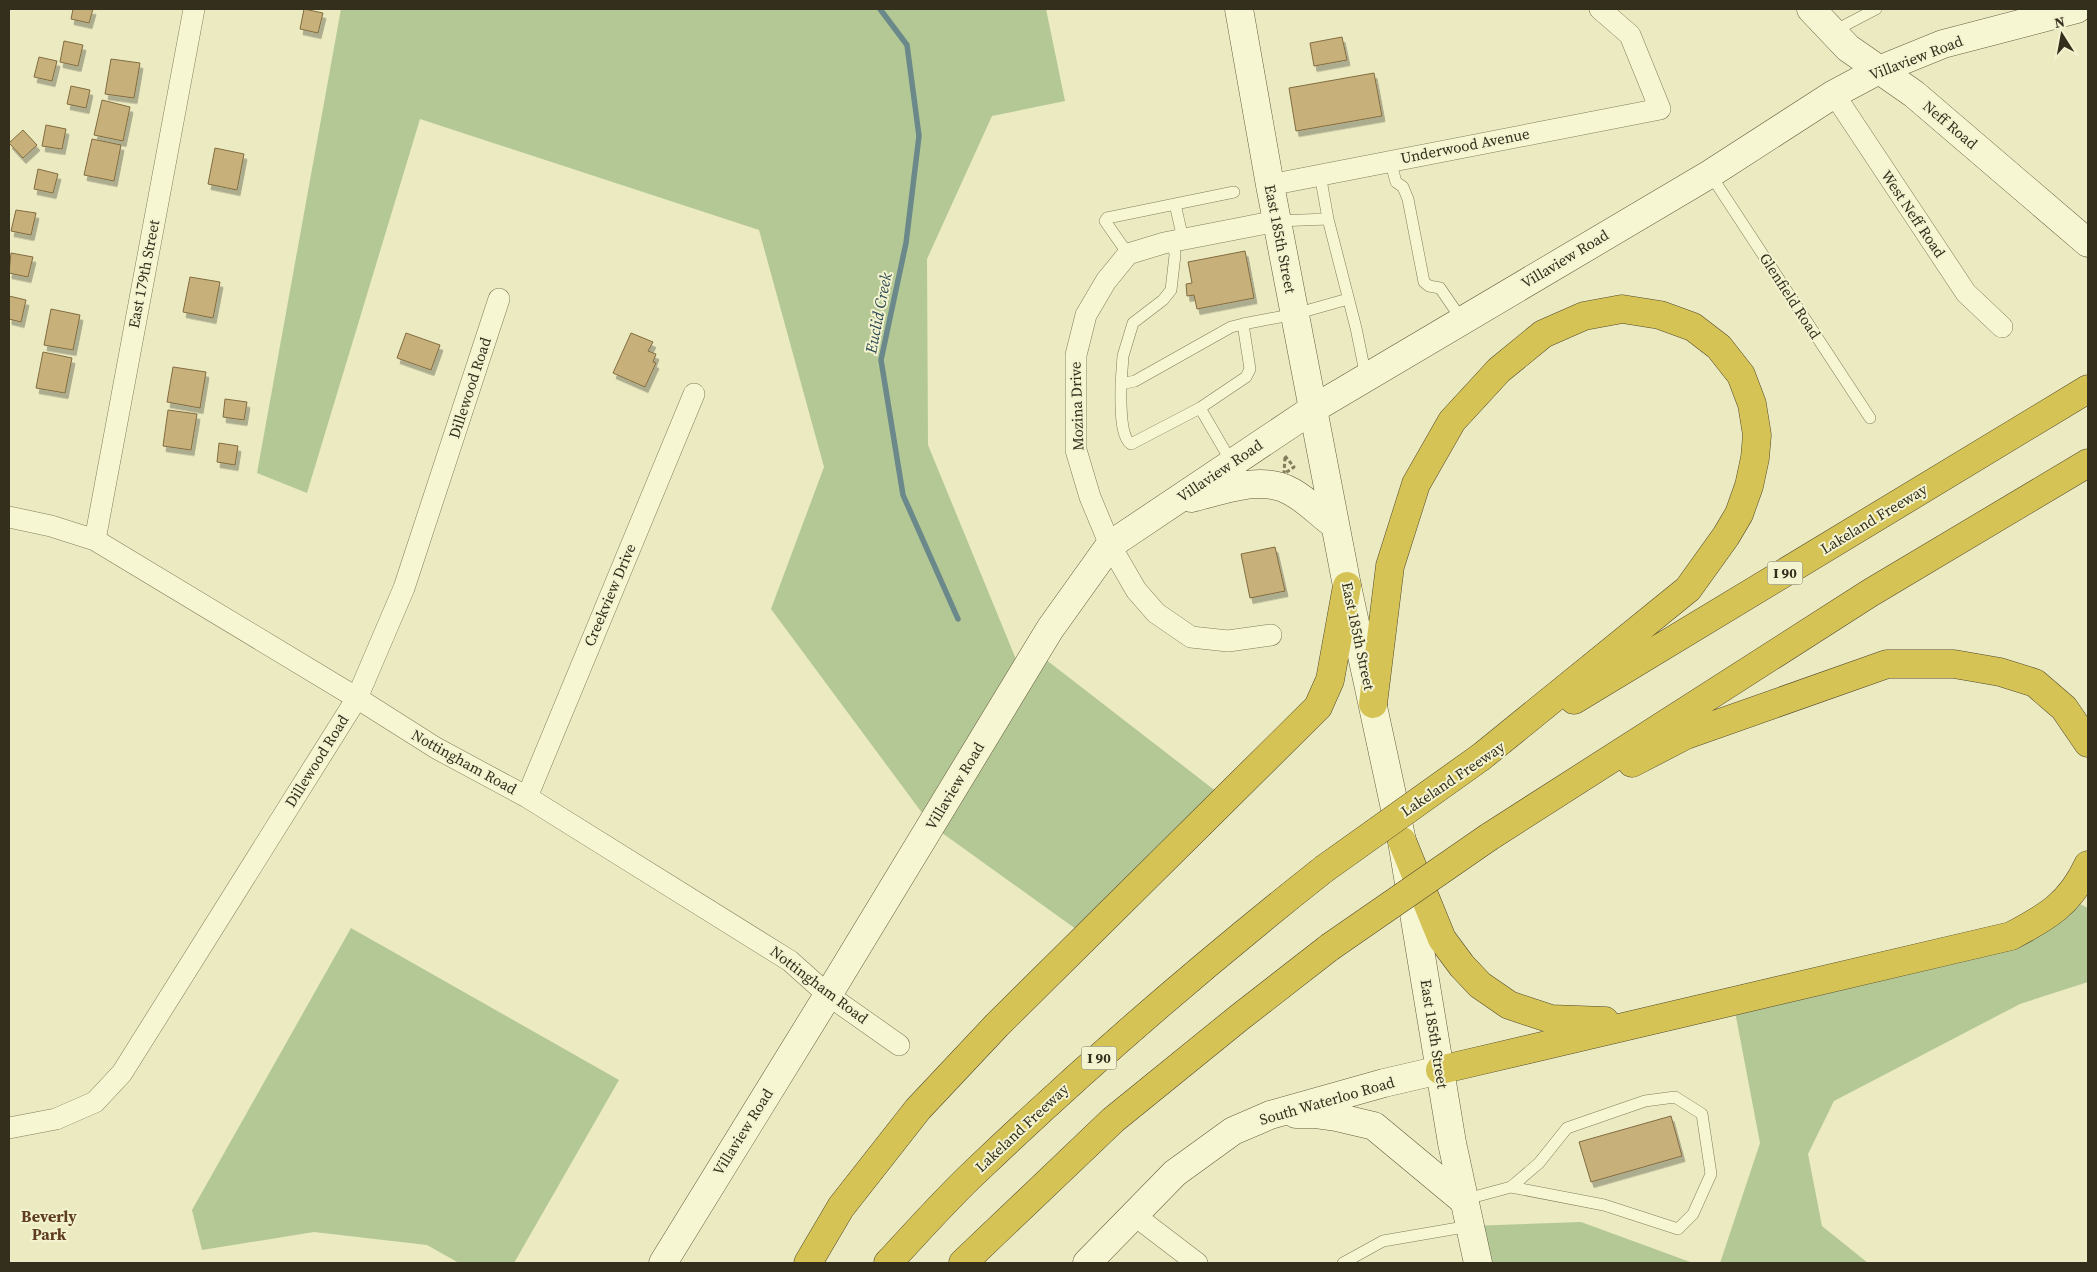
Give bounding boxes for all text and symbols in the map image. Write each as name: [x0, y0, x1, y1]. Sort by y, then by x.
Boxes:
north arrow: [2037, 10, 2087, 60]
text: N: [2053, 11, 2066, 33]
street label: Villaview Road: [1866, 30, 1966, 85]
street label: Neff Road: [1918, 95, 1983, 154]
street label: Underwood Avenue: [1399, 123, 1532, 168]
street label: West Neff Road: [1876, 166, 1951, 262]
street label: East 185th Street: [1260, 183, 1301, 295]
street label: East 179th Street: [123, 218, 164, 330]
street label: Villaview Road: [1517, 224, 1613, 293]
street label: Glenfield Road: [1755, 249, 1826, 343]
water label: Euclid Creek: [859, 270, 897, 356]
street label: Dillewood Road: [443, 334, 496, 441]
street label: Mozina Drive: [1064, 361, 1089, 451]
street label: Villaview Road: [1173, 434, 1267, 507]
street label: Lakeland Freeway: [1816, 478, 1931, 559]
street label: Creekview Drive: [578, 540, 641, 649]
road number: I 90: [1768, 562, 1802, 584]
street label: East 185th Street: [1337, 580, 1380, 692]
street label: Dillewood Road: [280, 710, 354, 811]
street label: Nottingham Road: [408, 724, 521, 799]
street label: Lakeland Freeway: [1397, 736, 1509, 821]
street label: Villaview Road: [920, 738, 989, 833]
street label: Nottingham Road: [766, 941, 873, 1029]
street label: East 185th Street: [1416, 978, 1454, 1090]
road number: I 90: [1082, 1046, 1116, 1070]
street label: South Waterloo Road: [1257, 1071, 1397, 1130]
street label: Lakeland Freeway: [970, 1078, 1073, 1177]
street label: Villaview Road: [708, 1084, 778, 1179]
district label: Beverly Park: [21, 1205, 77, 1245]

